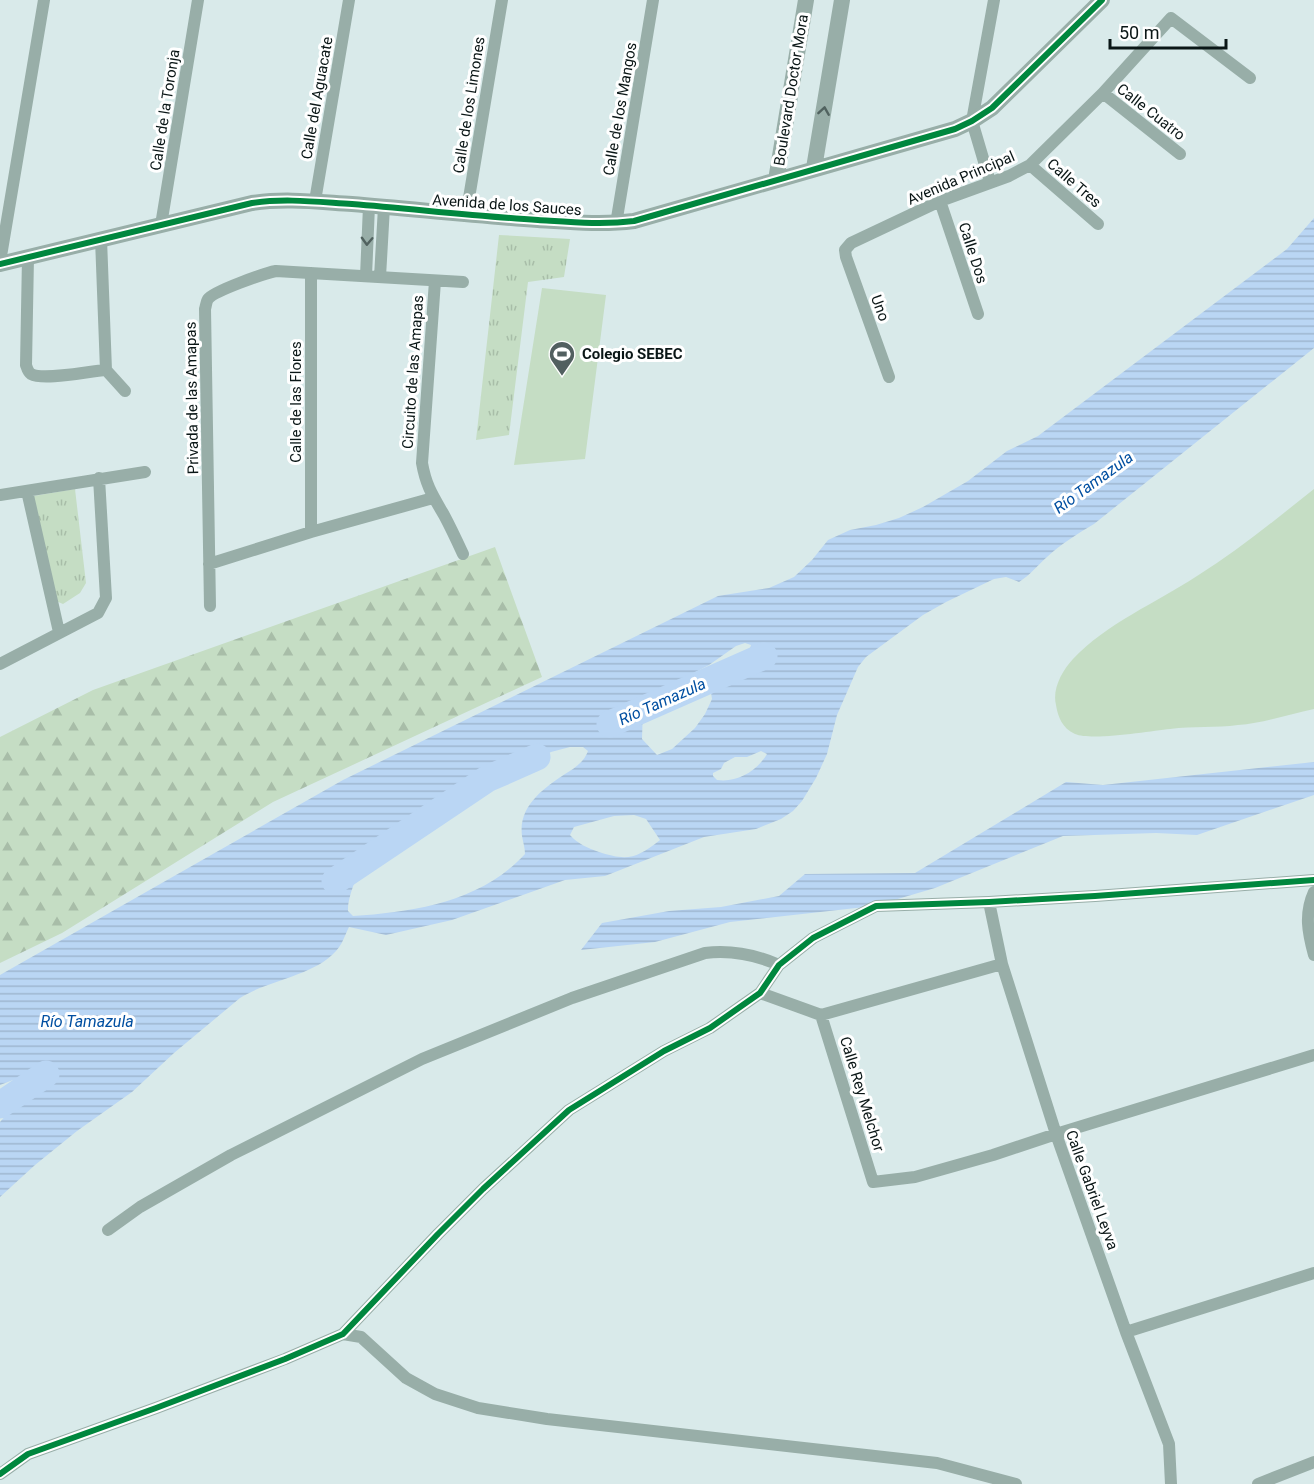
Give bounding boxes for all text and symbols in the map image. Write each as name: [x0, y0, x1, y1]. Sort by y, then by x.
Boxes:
scale bar: [1110, 12, 1226, 50]
street label: Boulevard Doctor Mora: [770, 13, 812, 167]
text: 50 m: [1119, 22, 1159, 43]
street label: Calle del Aguacate: [297, 35, 337, 161]
street label: Calle de los Limones: [449, 35, 489, 175]
street label: Calle de los Mangos: [599, 41, 641, 177]
street label: Calle de la Toronja: [147, 48, 183, 172]
street label: Calle Cuatro: [1113, 80, 1189, 144]
one-way arrow: [817, 106, 829, 115]
street label: Avenida Principal: [905, 147, 1017, 209]
street label: Calle Tres: [1043, 155, 1105, 211]
street label: Avenida de los Sauces: [432, 191, 582, 219]
street label: Calle Dos: [955, 220, 991, 286]
one-way arrow: [361, 236, 374, 245]
street label: Uno: [867, 292, 893, 324]
street label: Circuito de las Amapas: [399, 295, 427, 449]
street label: Privada de las Amapas: [182, 322, 202, 474]
sports icon: Colegio SEBEC: [547, 339, 577, 377]
street label: Calle de las Flores: [287, 341, 305, 463]
place label: Colegio SEBEC: [582, 345, 683, 363]
water label: Río Tamazula: [1050, 447, 1137, 517]
water label: Río Tamazula: [616, 674, 709, 729]
water label: Río Tamazula: [40, 1012, 134, 1031]
street label: Calle Rey Melchor: [836, 1034, 888, 1154]
street label: Calle Gabriel Leyva: [1062, 1128, 1122, 1252]

